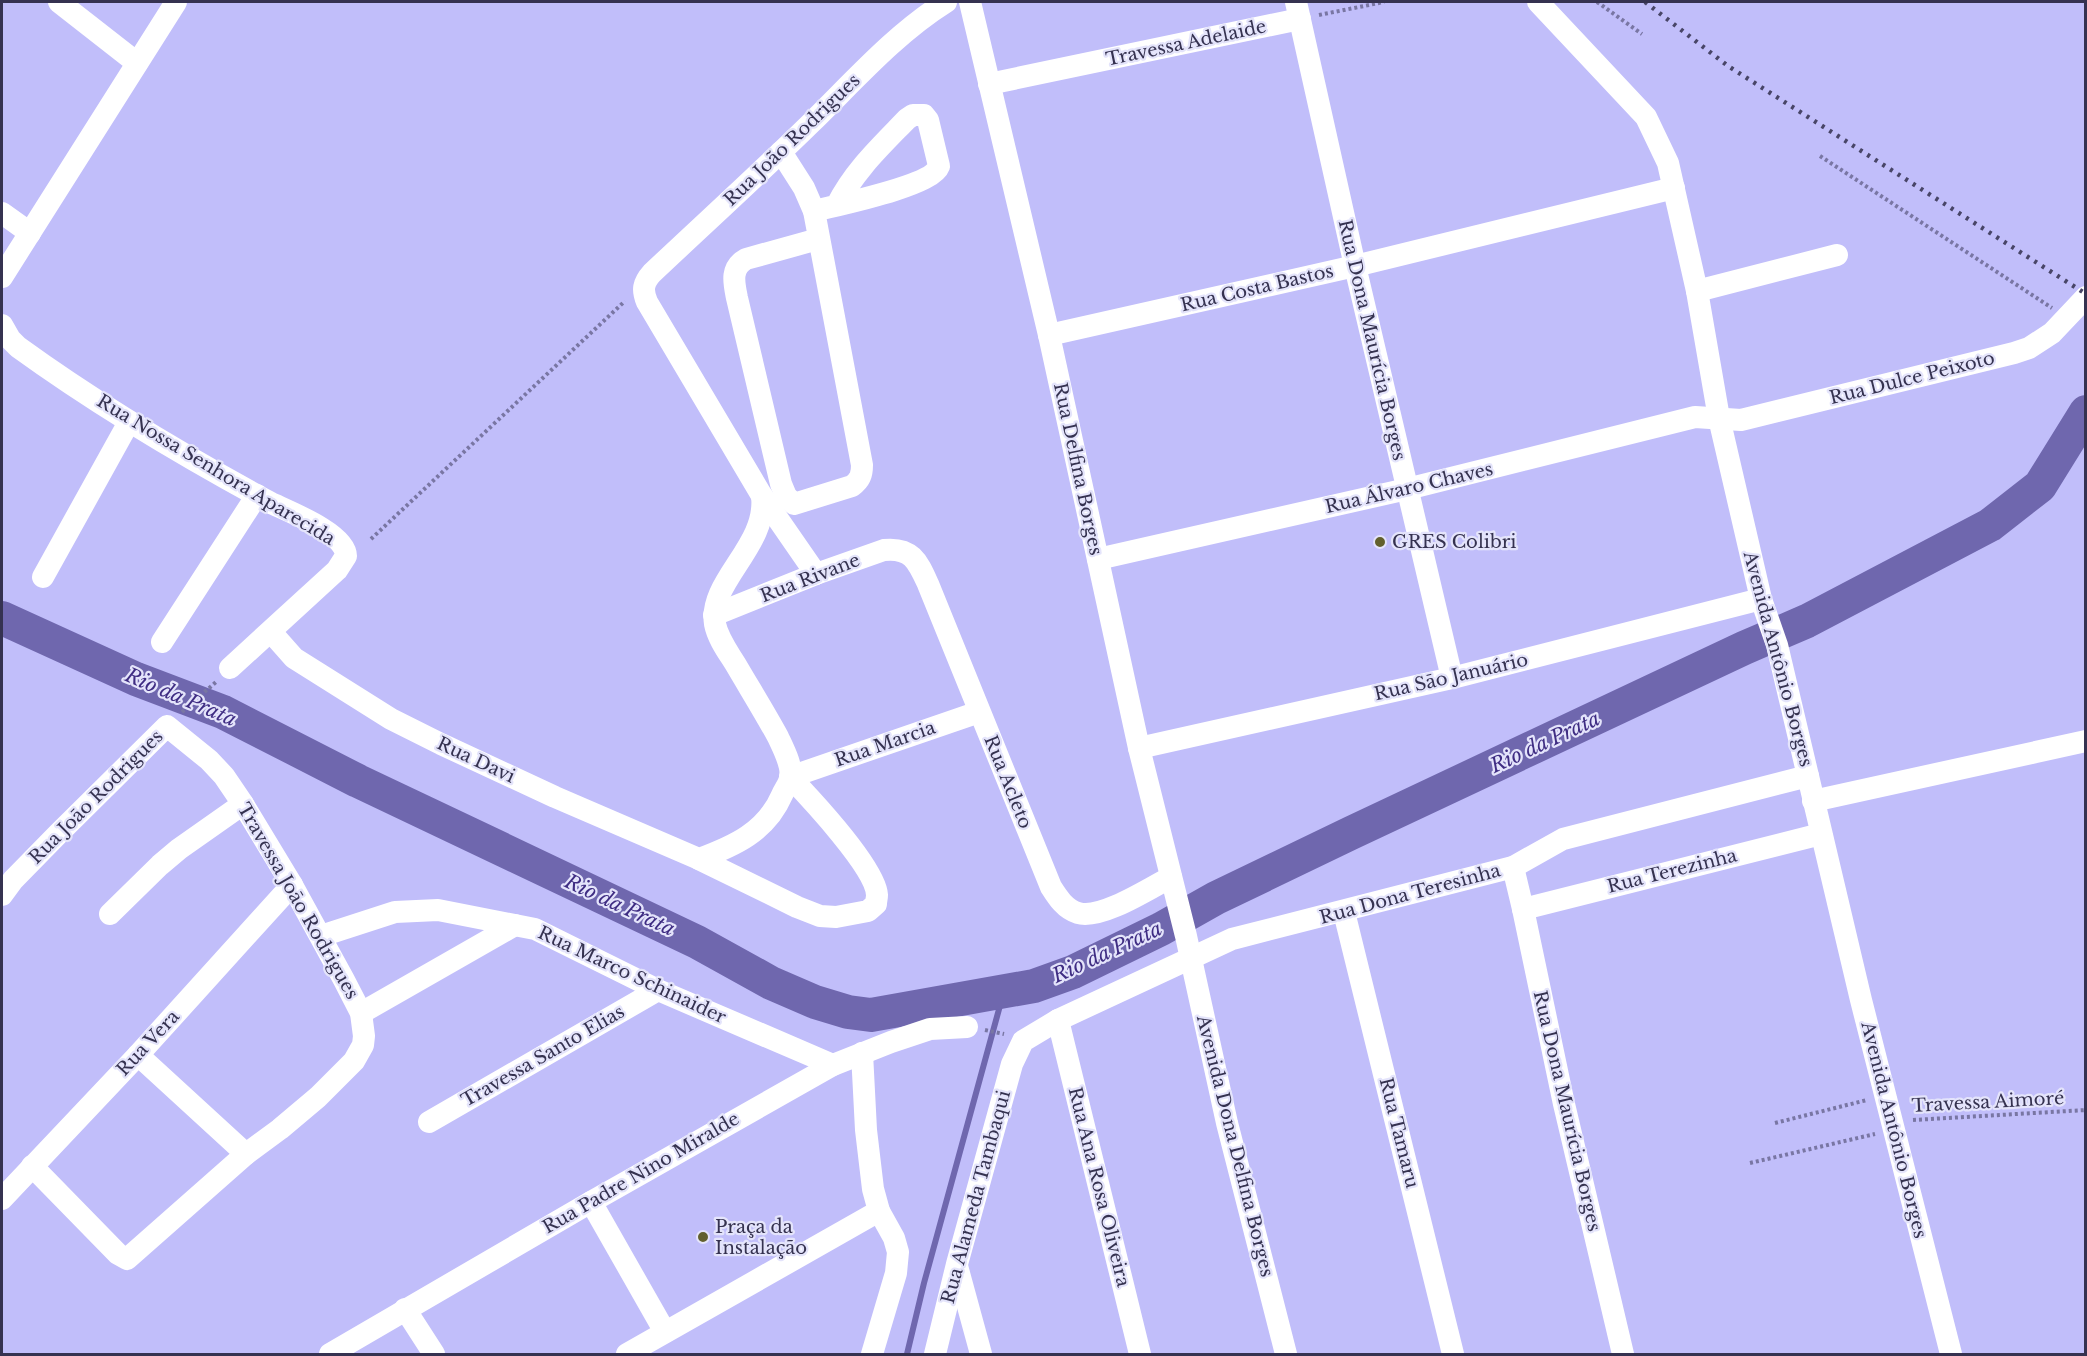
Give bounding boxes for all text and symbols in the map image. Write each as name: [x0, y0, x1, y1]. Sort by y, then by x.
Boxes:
street label: Travessa Adelaide: [1104, 15, 1268, 71]
street label: Rua João Rodrigues: [719, 69, 865, 211]
street label: Rua Dona Maurícia Borges: [1334, 217, 1410, 463]
street label: Rua Costa Bastos: [1179, 260, 1335, 316]
street label: Rua Dulce Peixoto: [1827, 347, 1997, 409]
street label: Rua Delfina Borges: [1049, 381, 1107, 557]
street label: Rua Nossa Senhora Aparecida: [93, 390, 339, 550]
street label: Rua Álvaro Chaves: [1323, 457, 1495, 518]
place label: GRES Colibri: [1392, 531, 1516, 553]
marker: GRES Colibri: [1373, 535, 1387, 549]
street label: Avenida Antônio Borges: [1738, 548, 1817, 769]
street label: Rua Rivane: [757, 549, 863, 607]
street label: Rua Sāo Januário: [1372, 649, 1530, 705]
water label: Rio da Prata: [121, 662, 240, 731]
water label: Rio da Prata: [1485, 706, 1604, 778]
street label: Rua Marcia: [832, 717, 938, 771]
street label: Rua Joāo Rodrigues: [24, 725, 168, 869]
street label: Rua Davi: [433, 732, 519, 788]
street label: Rua Acleto: [979, 732, 1037, 832]
street label: Travessa Joāo Rodrigues: [233, 799, 363, 1003]
street label: Rua Terezinha: [1605, 844, 1739, 898]
street label: Rua Dona Teresinha: [1317, 859, 1503, 929]
water label: Rio da Prata: [560, 869, 679, 941]
water label: Rio da Prata: [1047, 916, 1166, 988]
street label: Rua Marco Schinaider: [534, 922, 730, 1028]
street label: Rua Dona Maurícia Borges: [1529, 988, 1605, 1234]
street label: Travessa Santo Elias: [458, 1000, 628, 1112]
street label: Rua Vera: [112, 1006, 184, 1080]
street label: Avenida Dona Delfina Borges: [1192, 1012, 1278, 1279]
street label: Avenida Antônio Borges: [1856, 1018, 1932, 1241]
street label: Rua Tamaru: [1375, 1075, 1423, 1191]
street label: Rua Ana Rosa Oliveira: [1064, 1085, 1134, 1289]
street label: Travessa Aimoré: [1911, 1087, 2065, 1117]
street label: Rua Alameda Tambaqui: [937, 1088, 1015, 1306]
street label: Rua Padre Nino Miralde: [539, 1108, 743, 1238]
place label: Praça da Instalação: [715, 1216, 807, 1259]
marker: Praça da Instalação: [696, 1230, 710, 1244]

